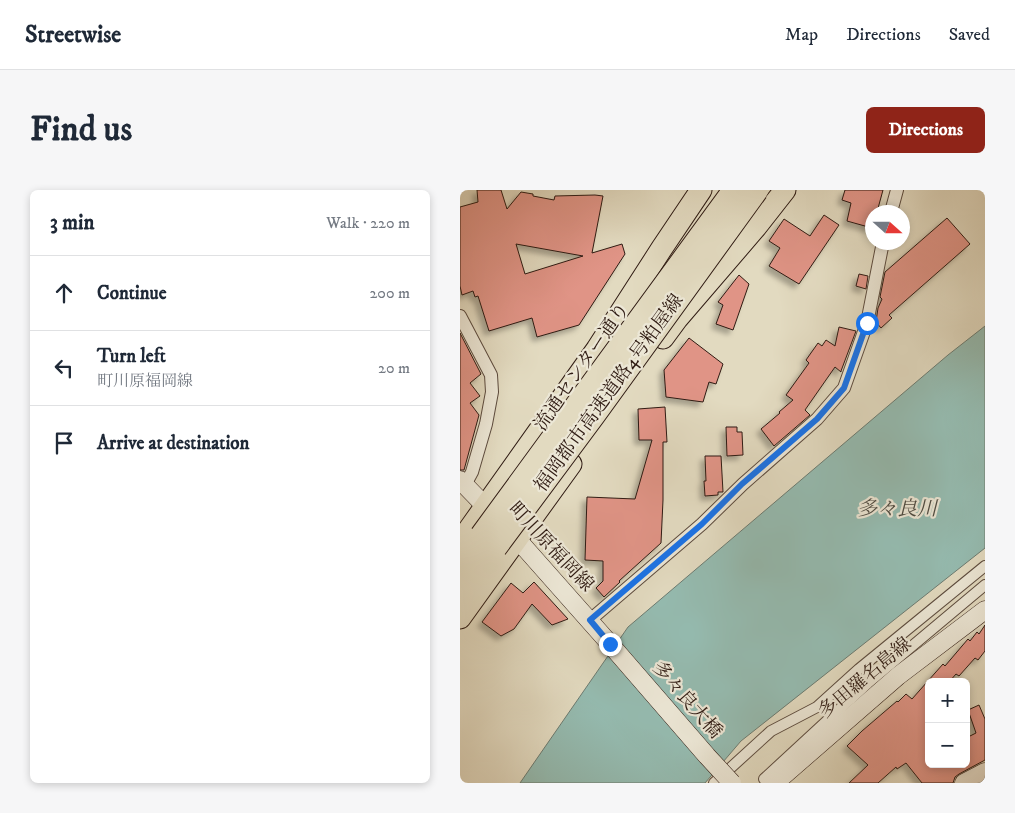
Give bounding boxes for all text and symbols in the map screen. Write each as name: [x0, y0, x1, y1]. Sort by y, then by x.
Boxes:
text: Streetwise: [25, 20, 121, 50]
text: Map: [785, 24, 818, 46]
text: Directions: [846, 24, 921, 46]
text: Saved: [949, 24, 990, 46]
button: Directions: [866, 107, 985, 153]
text: Find us: [30, 108, 132, 152]
north arrow: [865, 205, 910, 250]
text: 3 min: [50, 210, 95, 236]
text: Walk · 220 m: [326, 213, 410, 233]
icon: ahead: [50, 279, 78, 307]
text: Continue: [97, 282, 167, 305]
text: 200 m: [369, 283, 410, 303]
street label: 福岡都市高速道路4号粕屋線: [529, 290, 689, 496]
street label: 流通センター通り: [529, 298, 635, 436]
route start: [856, 312, 879, 335]
text: Turn left: [97, 345, 166, 368]
icon: left: [50, 354, 78, 382]
text: 20 m: [378, 358, 410, 378]
text: 町川原福岡線: [97, 371, 193, 391]
icon: arrive: [50, 429, 78, 457]
text: Arrive at destination: [97, 432, 249, 455]
street label: 町川原福岡線: [504, 497, 598, 597]
water label: 多々良川: [857, 497, 939, 522]
route end: [599, 633, 622, 656]
street label: 多田羅名島線: [814, 633, 916, 723]
street label: 多々良大橋: [647, 657, 727, 743]
map controls: [925, 678, 970, 768]
button: +: [925, 678, 970, 723]
button: −: [925, 723, 970, 768]

